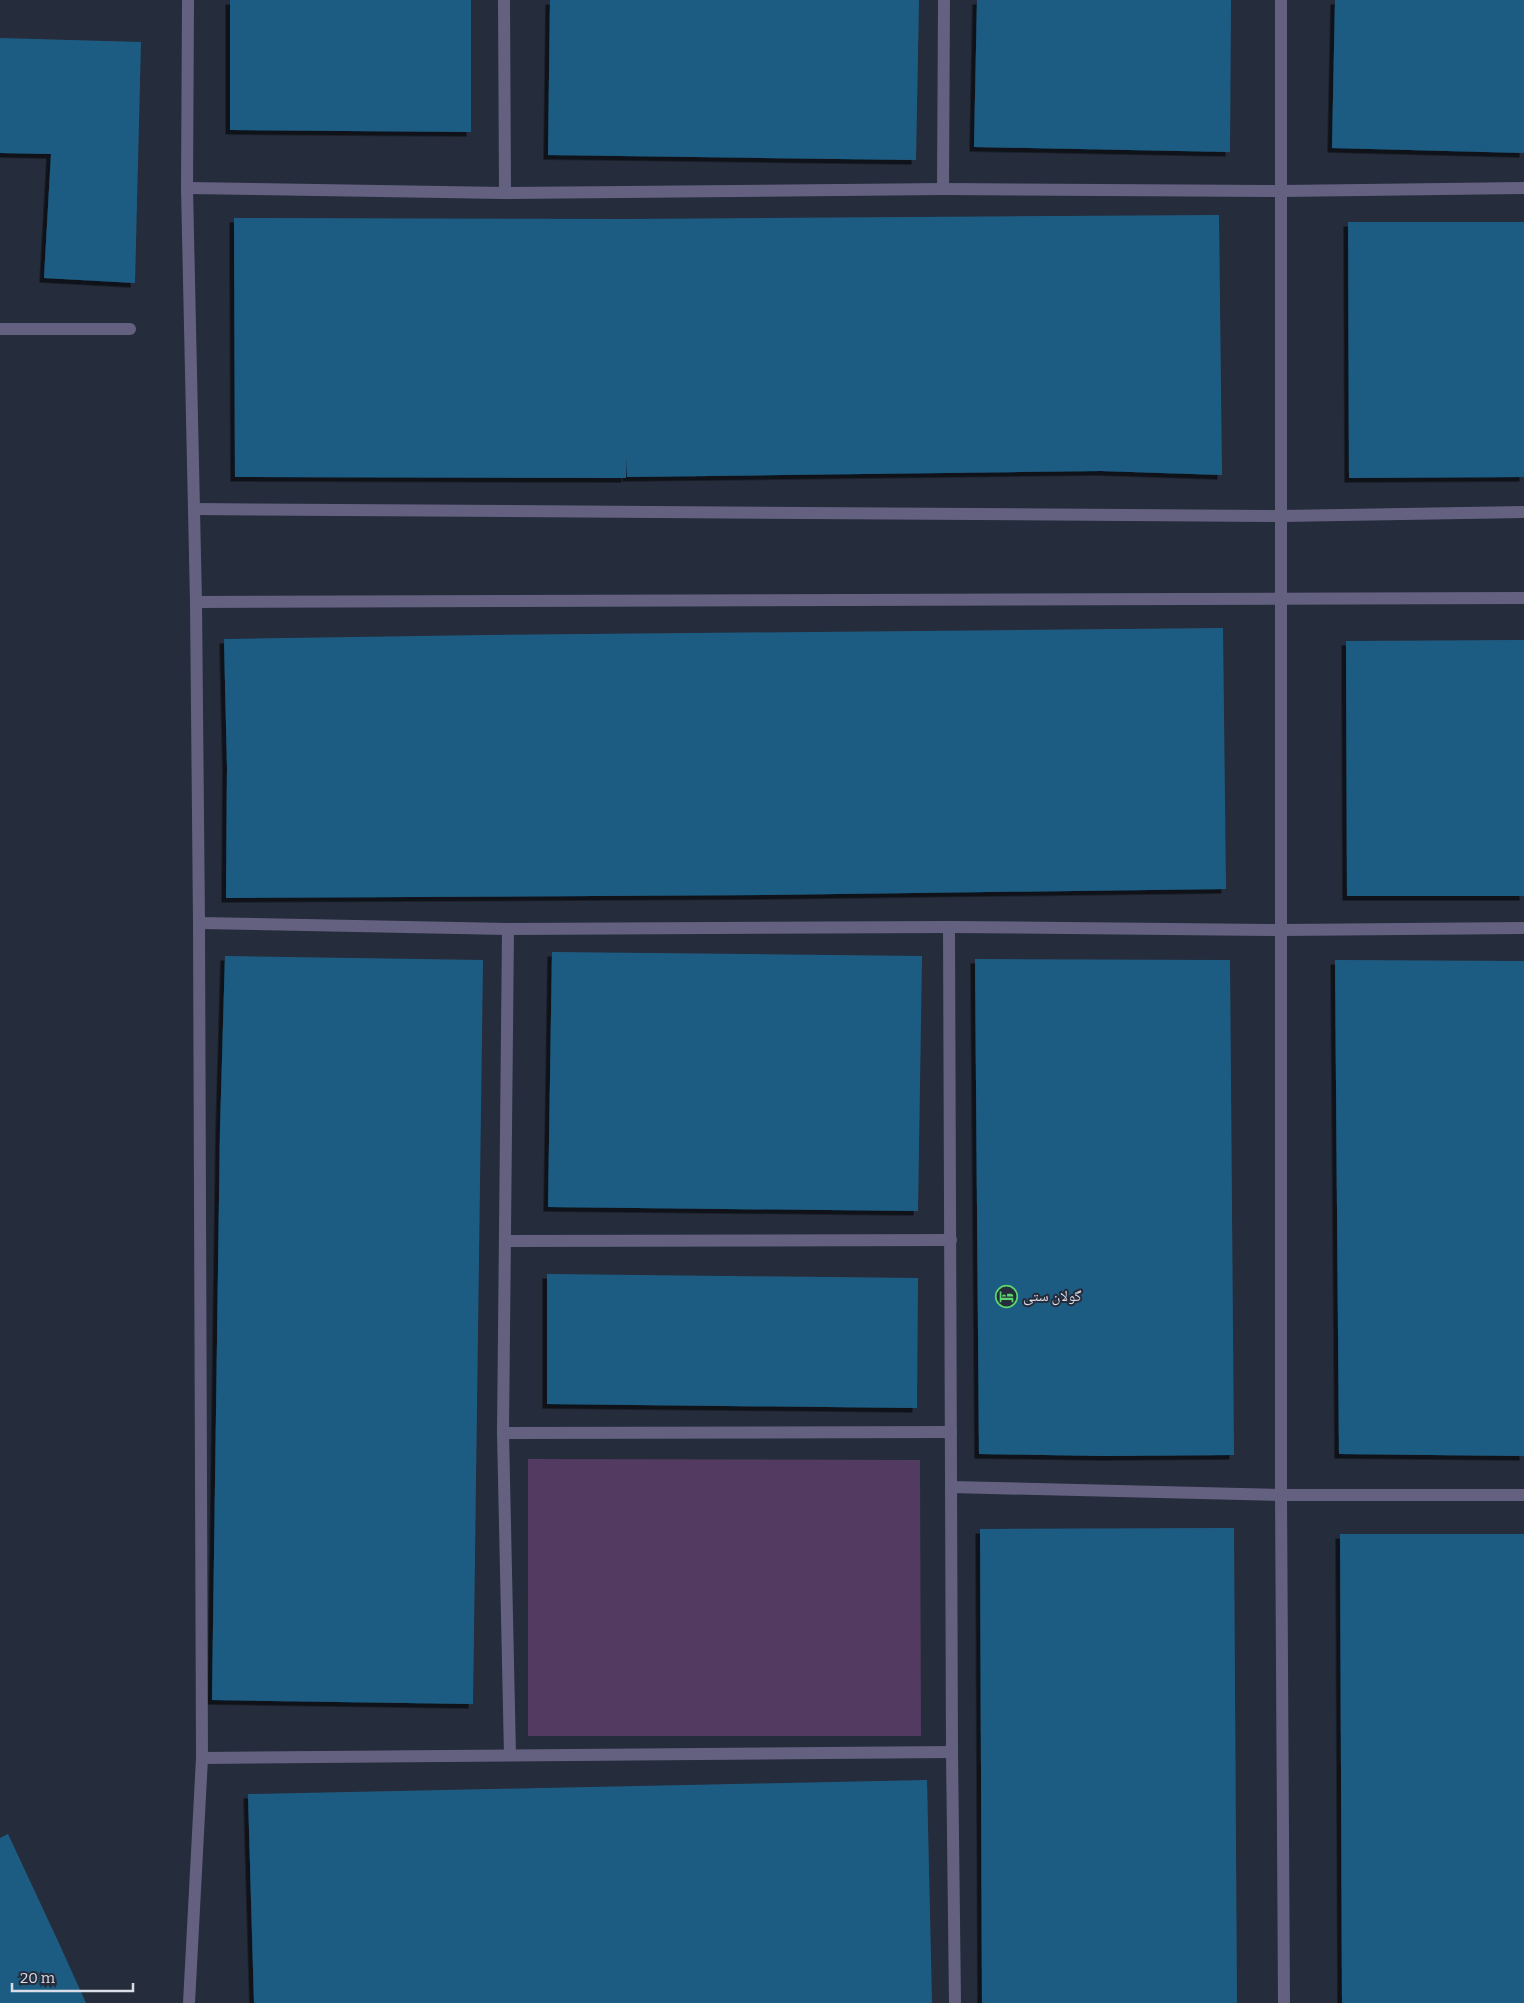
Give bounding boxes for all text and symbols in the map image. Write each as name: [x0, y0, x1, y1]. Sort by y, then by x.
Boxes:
hotel icon: گولان ستی: [995, 1284, 1019, 1308]
place label: گولان ستی: [1023, 1287, 1082, 1306]
scale bar: [12, 1960, 134, 1992]
text: 20 m: [20, 1969, 56, 1987]

